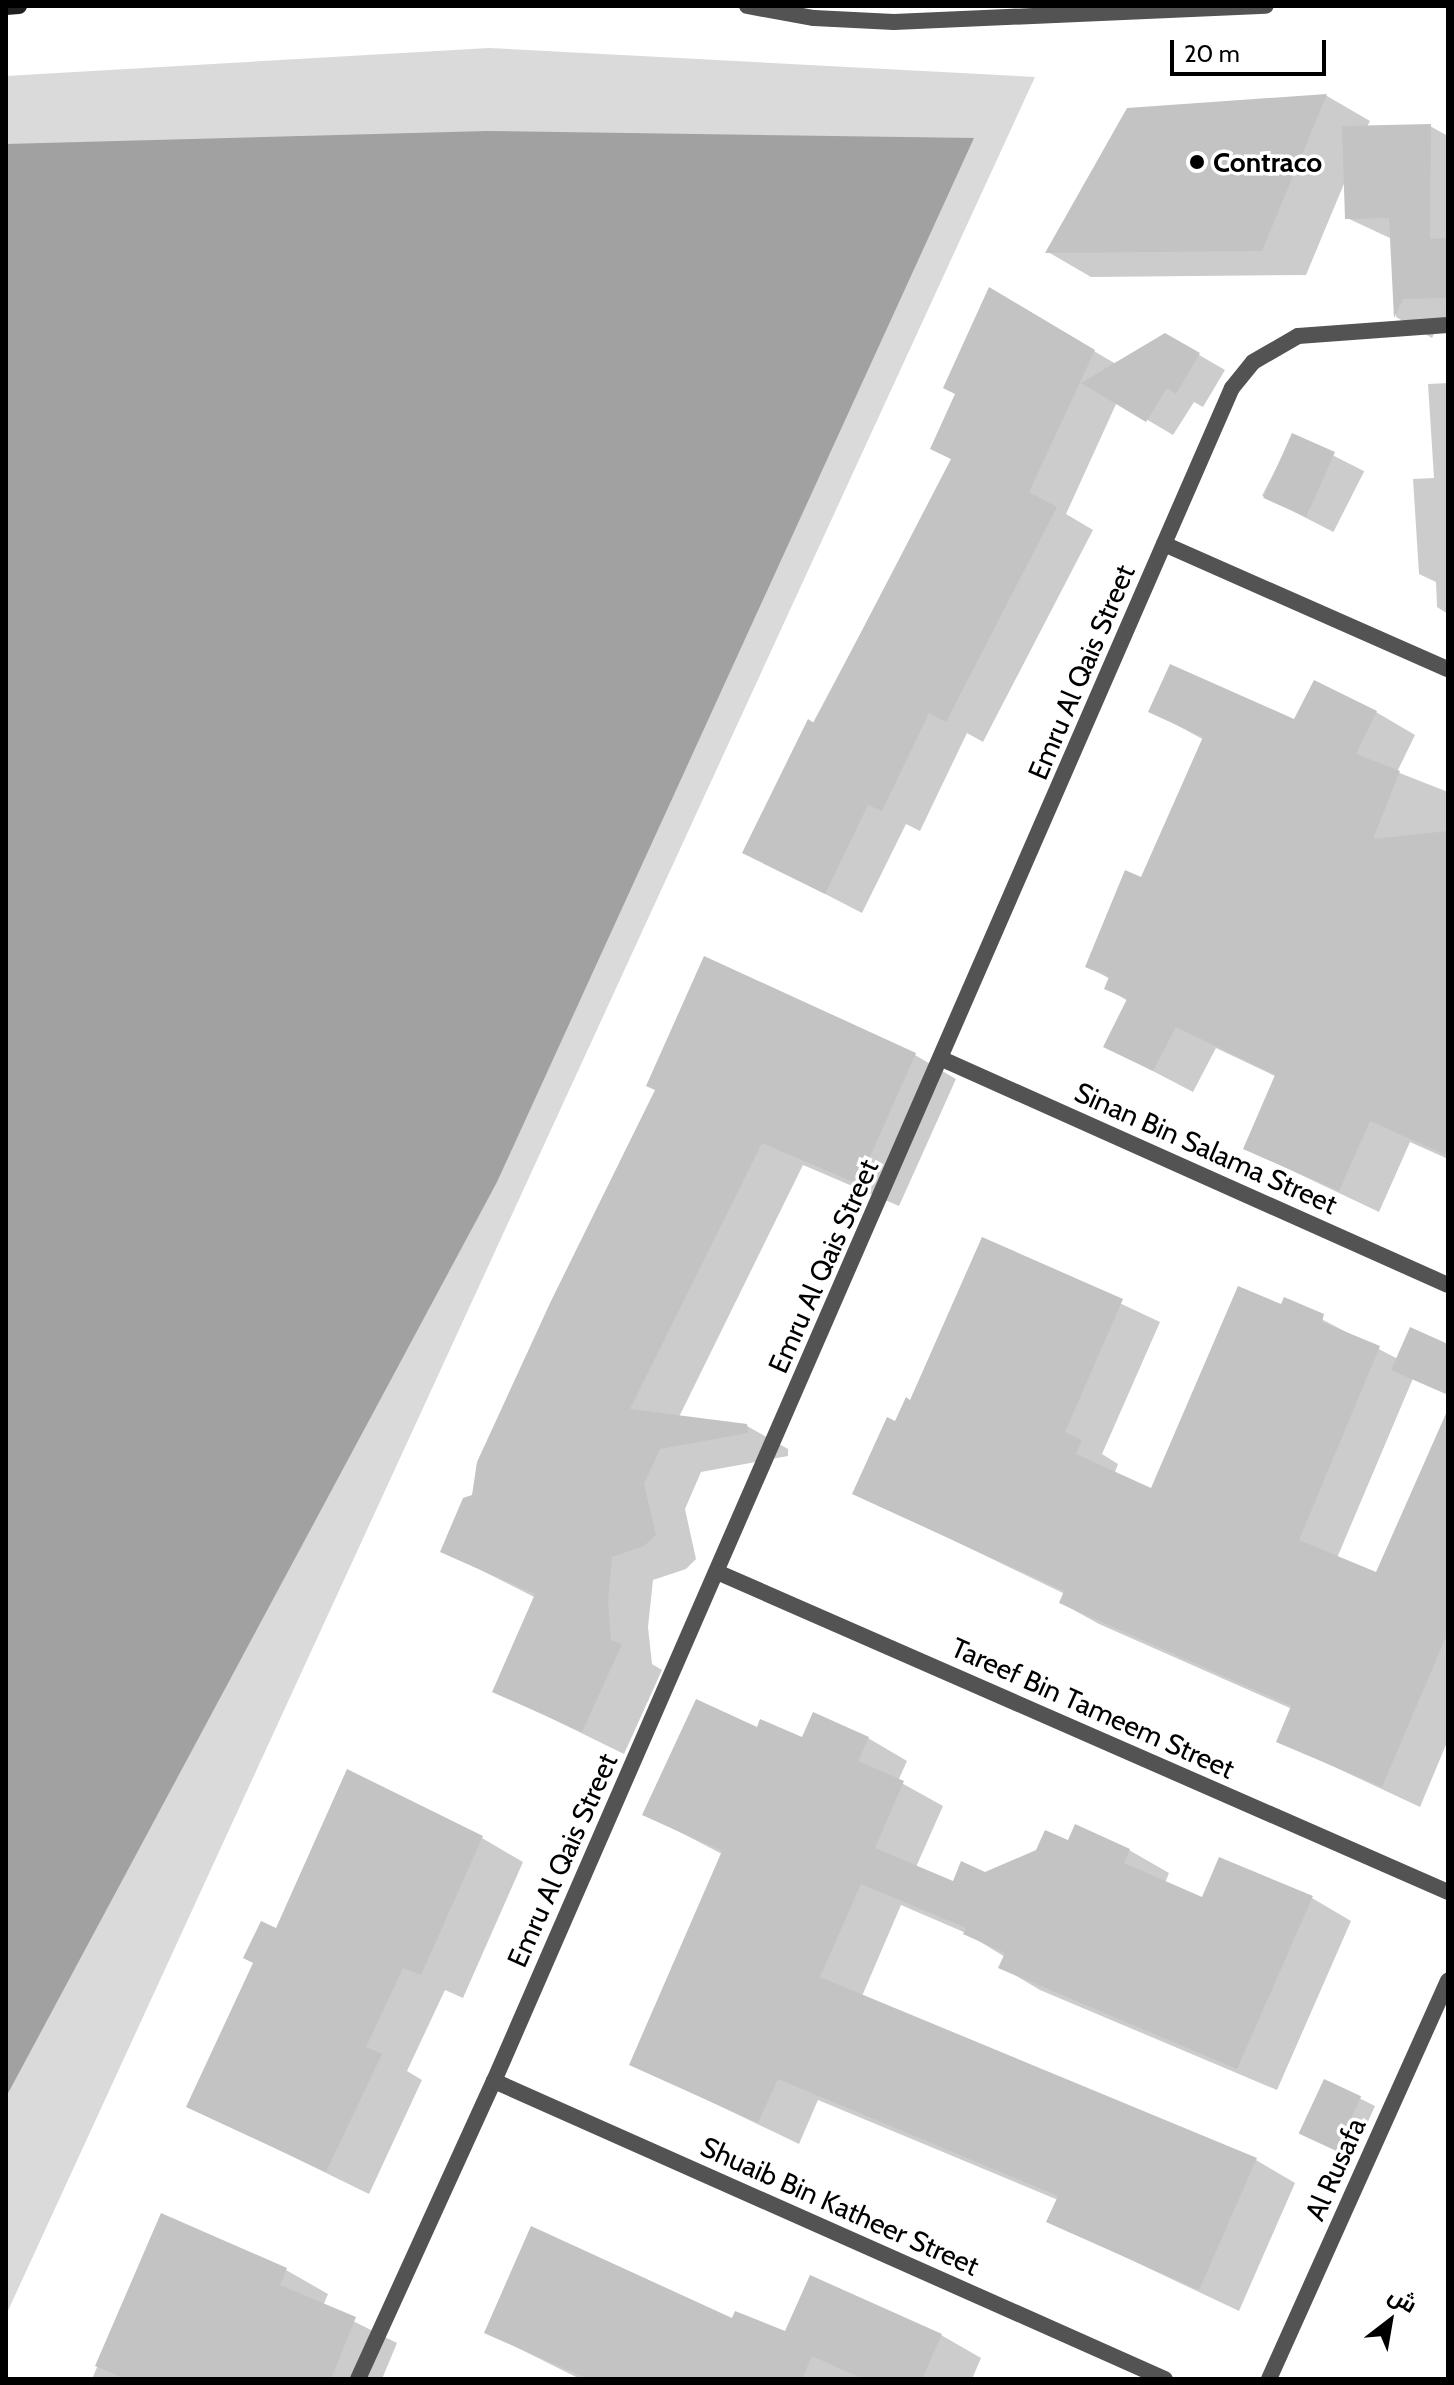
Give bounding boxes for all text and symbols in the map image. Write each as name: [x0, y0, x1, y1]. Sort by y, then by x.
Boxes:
scale bar: [1174, 24, 1330, 74]
text: 20 m: [1184, 39, 1240, 68]
place label: Contraco: [1213, 145, 1322, 179]
marker: Contraco: [1188, 153, 1206, 171]
street label: Emru Al Qais Street: [1021, 560, 1141, 784]
street label: Sinan Bin Salama Street: [1070, 1075, 1342, 1221]
street label: Emru Al Qais Street: [761, 1154, 885, 1378]
street label: Tareef Bin Tameem Street: [946, 1630, 1240, 1786]
street label: Emru Al Qais Street: [500, 1748, 624, 1972]
street label: Al Rusafa: [1298, 2113, 1372, 2225]
street label: Shuaib Bin Katheer Street: [696, 2129, 984, 2283]
north arrow: [1350, 2281, 1430, 2361]
text: ش: [1384, 2281, 1422, 2319]

